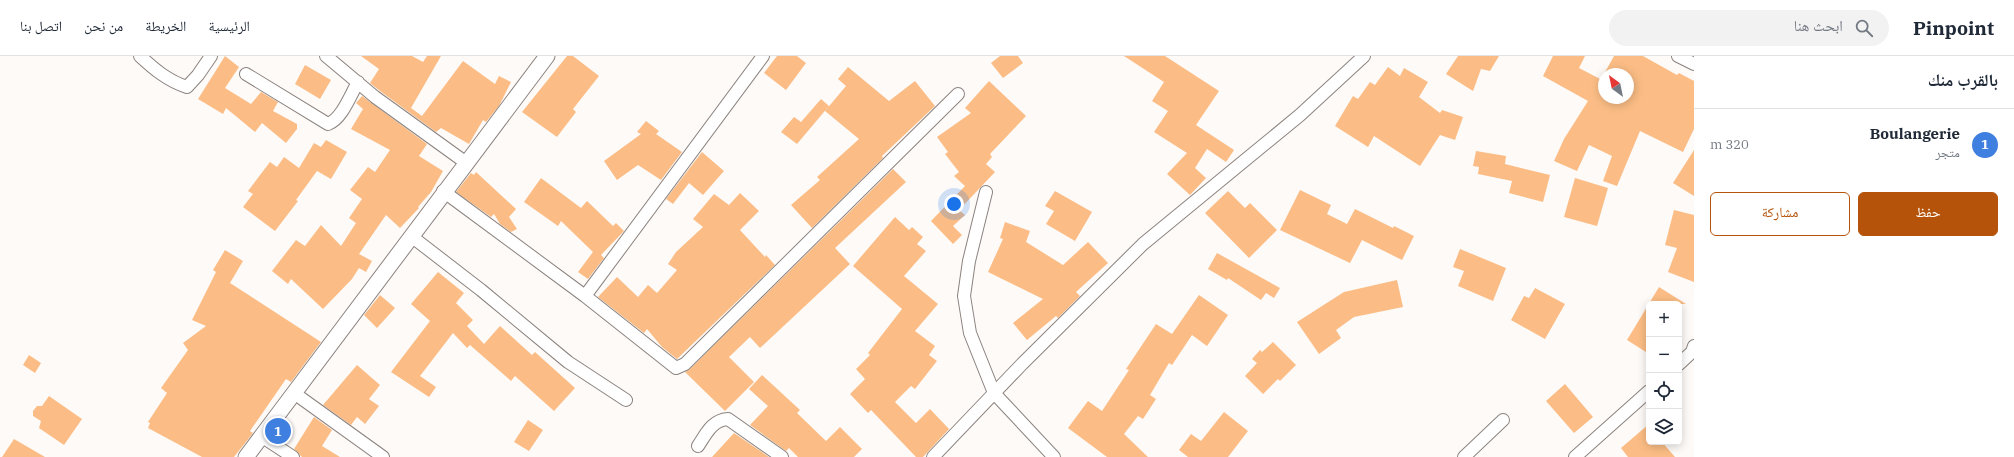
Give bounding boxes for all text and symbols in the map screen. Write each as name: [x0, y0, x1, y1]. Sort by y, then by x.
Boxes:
search box: [1609, 10, 1889, 46]
text: ابحث هنا: [1794, 16, 1843, 35]
text: Pinpoint: [1913, 16, 1994, 40]
text: اتصل بنا: [20, 17, 62, 35]
text: من نحن: [84, 17, 123, 35]
text: الخريطة: [145, 17, 186, 35]
text: الرئيسية: [208, 17, 250, 35]
icon: search: [1853, 17, 1875, 39]
north arrow: [1598, 68, 1634, 104]
text: بالقرب منك: [1928, 69, 1998, 91]
text: Boulangerie: [1870, 124, 1960, 143]
text: 320 m: [1710, 136, 1749, 153]
text: 1: [1981, 136, 1989, 153]
text: متجر: [1935, 144, 1960, 161]
button: مشاركة: [1710, 192, 1850, 236]
button: حفظ: [1858, 192, 1998, 236]
your location: [944, 194, 964, 214]
map controls: [1646, 301, 1682, 445]
button: +: [1646, 301, 1682, 337]
button: −: [1646, 337, 1682, 373]
button: locate: [1646, 373, 1682, 409]
button: layers: [1646, 409, 1682, 445]
pin: 1: [265, 416, 291, 446]

